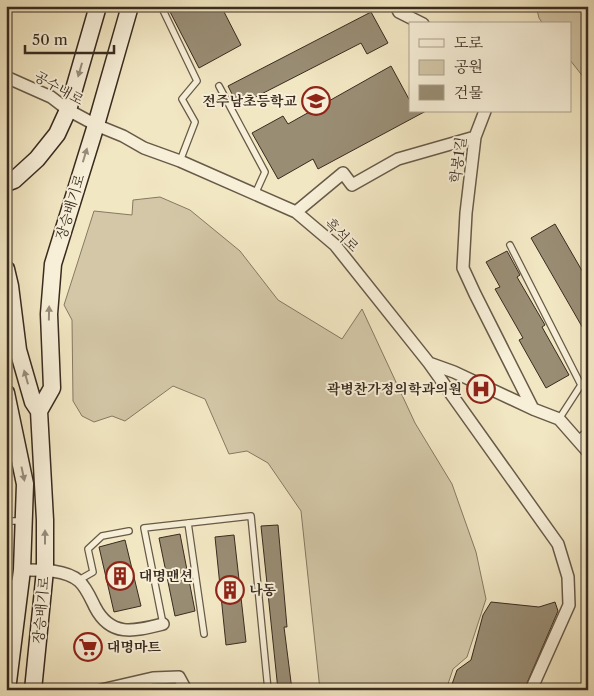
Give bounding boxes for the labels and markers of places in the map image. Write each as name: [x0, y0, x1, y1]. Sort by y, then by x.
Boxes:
school or university icon: 전주남초등학교: [301, 86, 331, 116]
place label: 전주남초등학교: [202, 92, 297, 110]
hospital icon: 곽병찬가정의학과의원: [466, 374, 496, 404]
place label: 곽병찬가정의학과의원: [327, 380, 462, 398]
building icon: 대명맨션: [105, 561, 135, 591]
place label: 대명맨션: [139, 567, 193, 585]
building icon: 나동: [215, 575, 245, 605]
place label: 나동: [249, 581, 277, 599]
supermarket icon: 대명마트: [73, 632, 103, 662]
place label: 대명마트: [107, 638, 162, 656]

